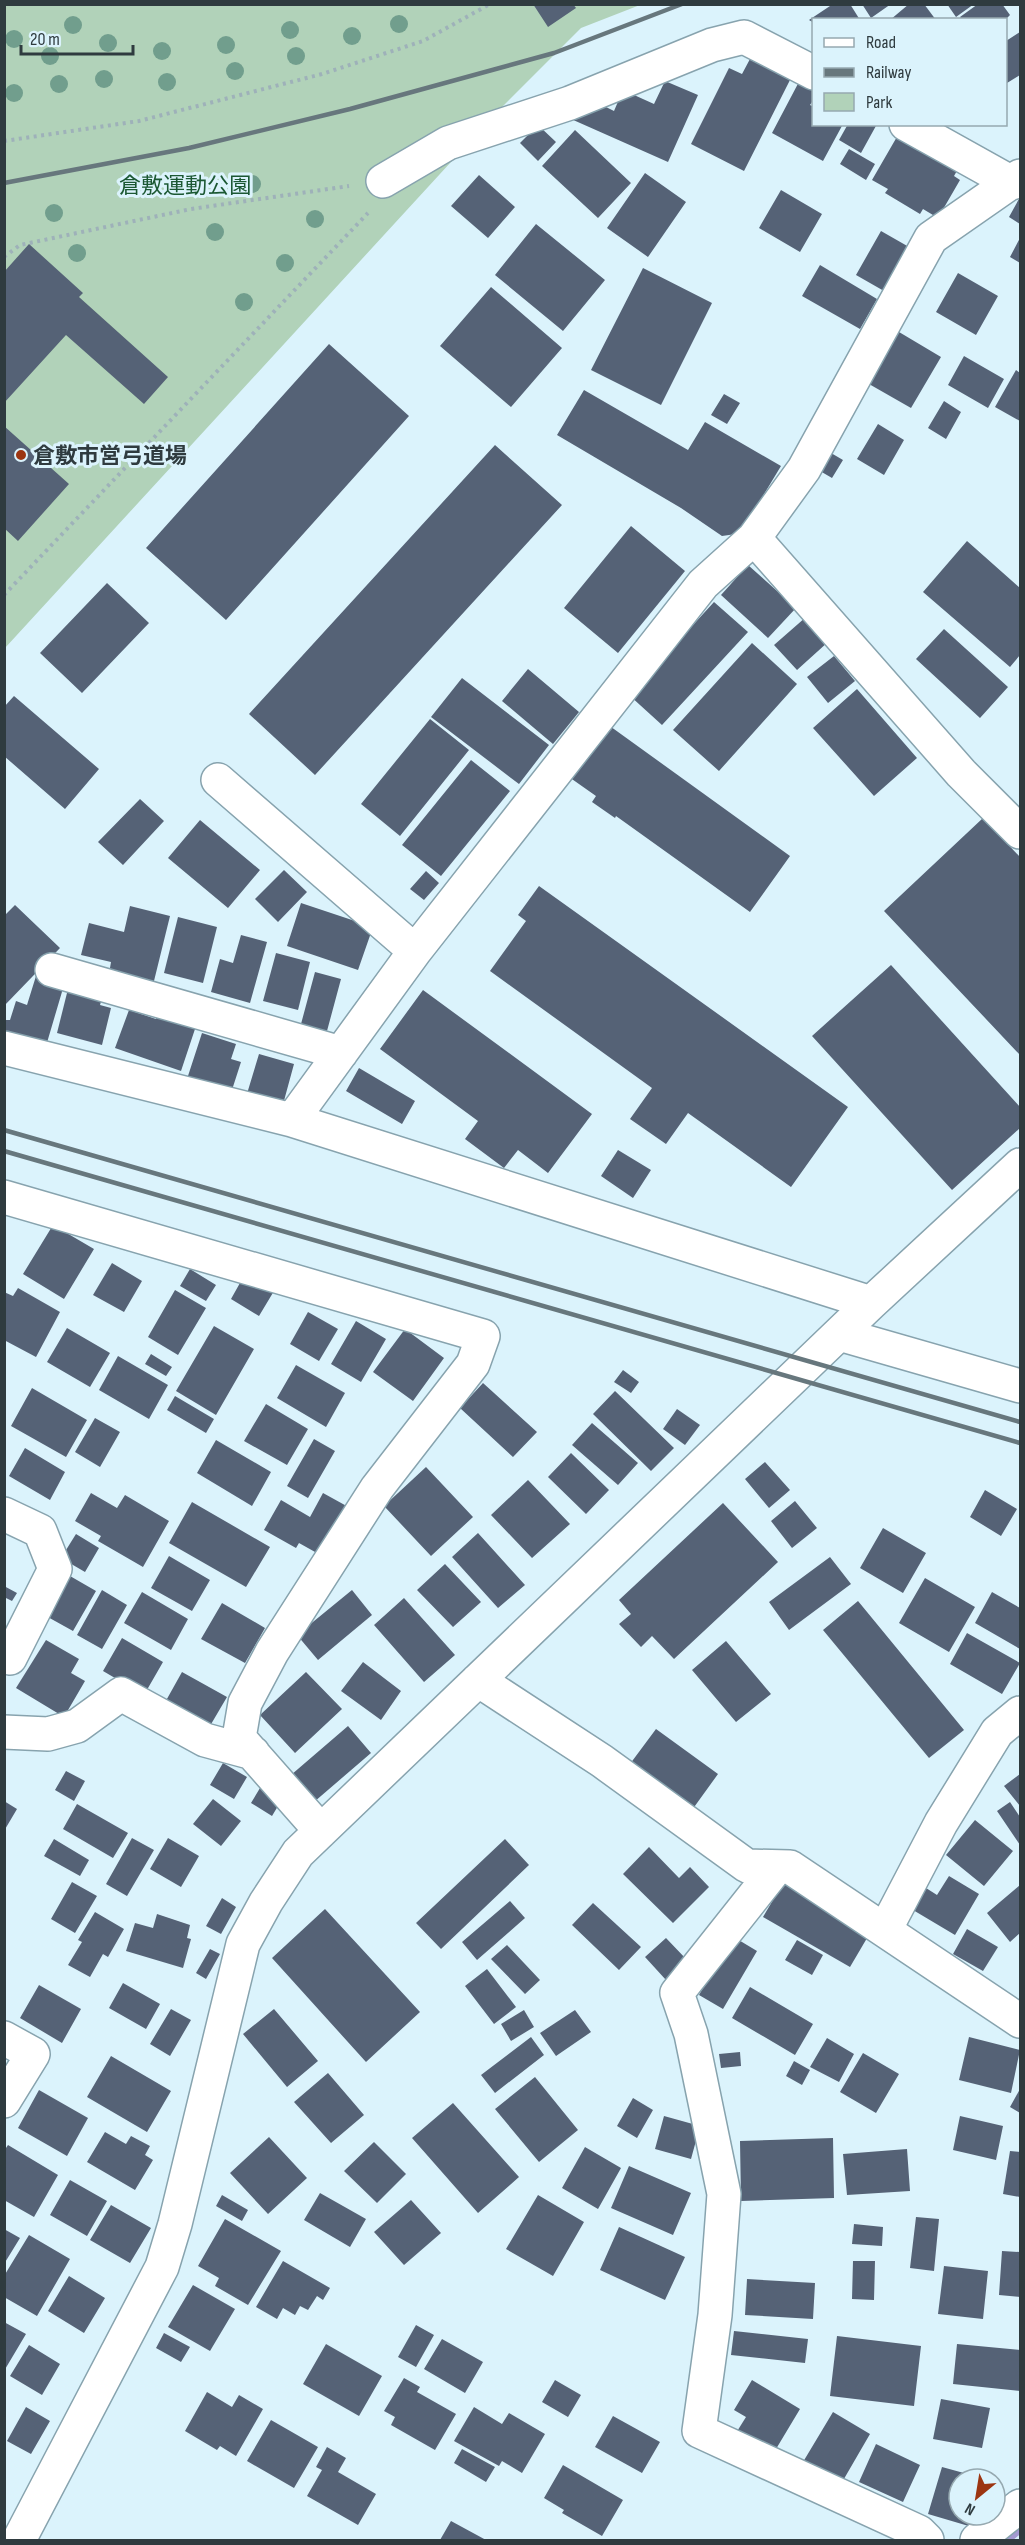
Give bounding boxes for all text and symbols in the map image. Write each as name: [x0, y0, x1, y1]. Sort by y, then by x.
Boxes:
scale bar: [21, 18, 134, 56]
legend: [812, 18, 1007, 126]
text: 20 m: [30, 29, 60, 50]
text: Road: [866, 32, 896, 53]
text: Railway: [866, 62, 911, 83]
text: Park: [866, 92, 892, 113]
park label: 倉敷運動公園: [119, 173, 251, 200]
place label: 倉敷市営弓道場: [33, 443, 187, 470]
marker: 倉敷市営弓道場: [14, 448, 28, 462]
north arrow: [947, 2467, 1007, 2527]
text: N: [962, 2498, 979, 2519]

